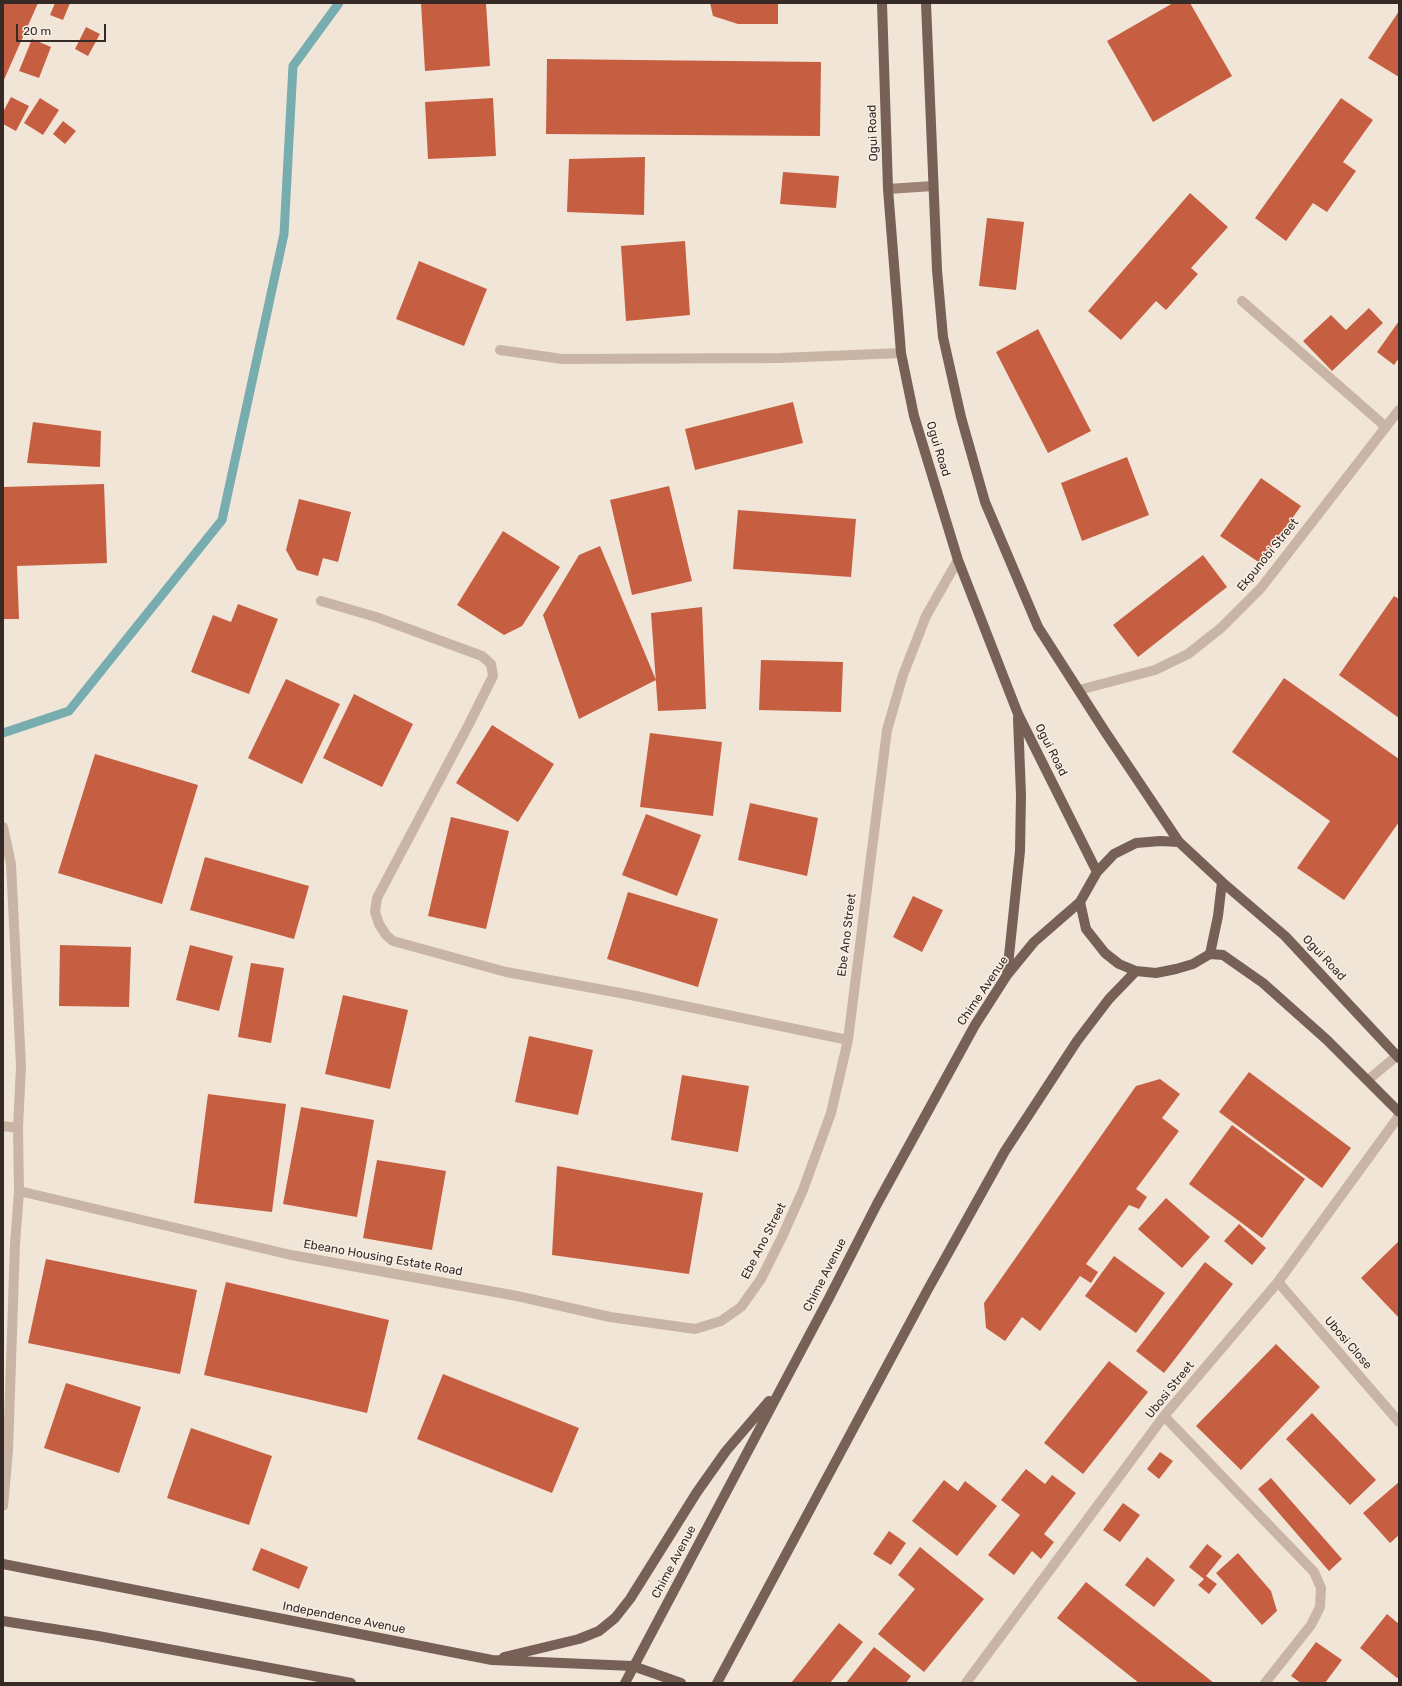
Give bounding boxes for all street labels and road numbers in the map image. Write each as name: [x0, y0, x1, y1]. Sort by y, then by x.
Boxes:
street label: Ogui Road: [865, 104, 881, 162]
street label: Ogui Road: [923, 420, 953, 478]
street label: Ekpunobi Street: [1234, 516, 1302, 594]
street label: Ogui Road: [1032, 721, 1070, 779]
street label: Ebe Ano Street: [835, 892, 859, 978]
street label: Ogui Road: [1299, 932, 1349, 984]
street label: Chime Avenue: [955, 954, 1011, 1028]
street label: Ebe Ano Street: [739, 1200, 789, 1282]
street label: Chime Avenue: [800, 1236, 850, 1314]
street label: Ebeano Housing Estate Road: [302, 1237, 464, 1279]
street label: Ubosi Close: [1321, 1314, 1375, 1372]
street label: Ubosi Street: [1143, 1359, 1197, 1421]
street label: Chime Avenue: [649, 1523, 699, 1601]
street label: Independence Avenue: [281, 1599, 407, 1637]

